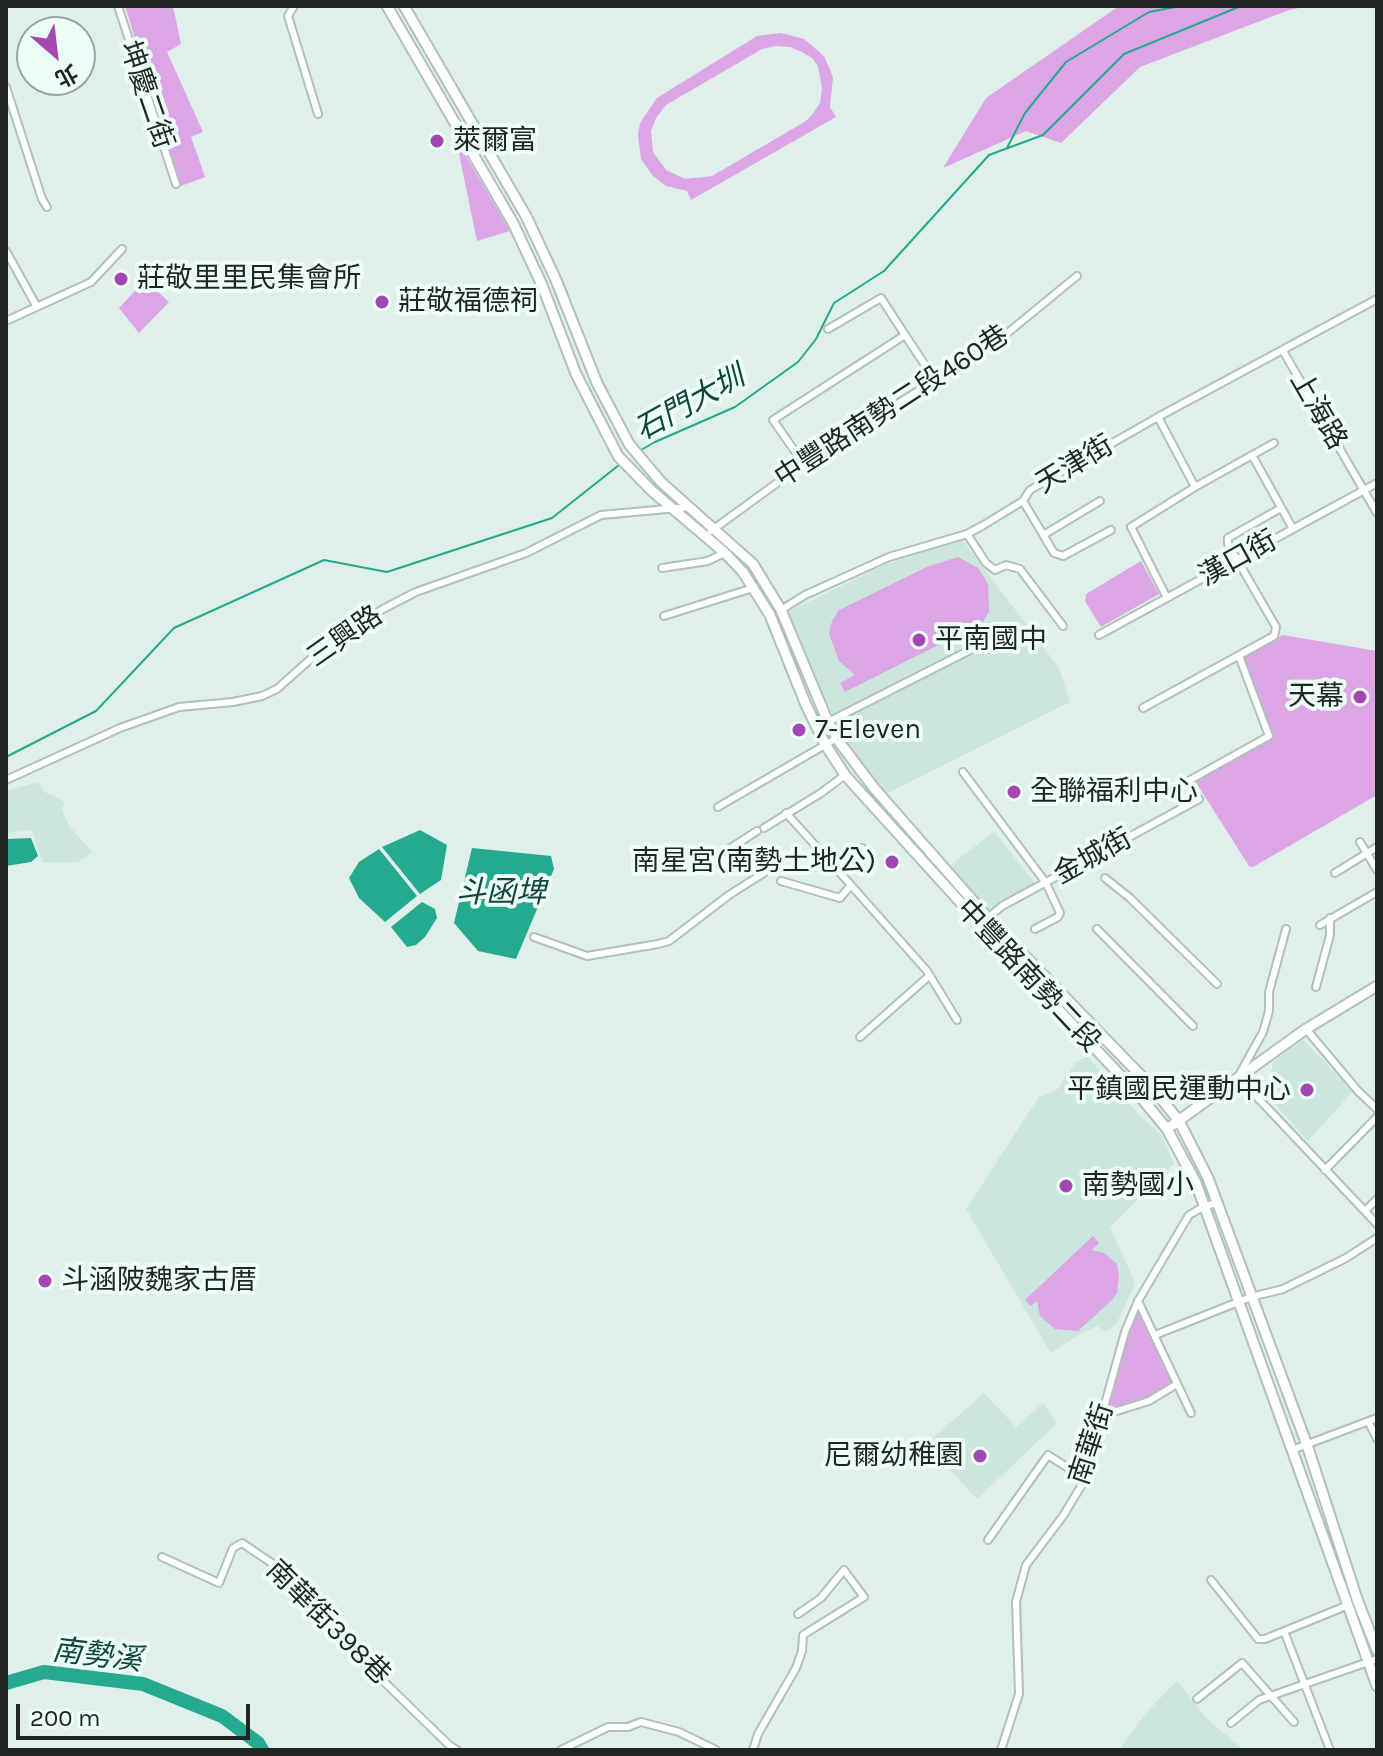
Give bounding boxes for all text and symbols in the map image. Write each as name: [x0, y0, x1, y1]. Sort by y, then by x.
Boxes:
north arrow: [16, 16, 96, 96]
street label: 坤慶二街: [112, 37, 180, 153]
text: 北: [51, 59, 82, 92]
place label: 萊爾富: [453, 124, 537, 158]
marker: 萊爾富: [428, 132, 446, 150]
place label: 莊敬里里民集會所: [137, 262, 361, 296]
marker: 莊敬里里民集會所: [112, 270, 130, 288]
place label: 莊敬福德祠: [398, 285, 538, 319]
marker: 莊敬福德祠: [373, 293, 391, 311]
street label: 中豐路南勢二段460巷: [769, 319, 1015, 495]
water label: 石門大圳: [629, 359, 751, 449]
street label: 上海路: [1282, 366, 1354, 456]
street label: 天津街: [1030, 429, 1120, 501]
street label: 漢口街: [1193, 524, 1283, 594]
street label: 三興路: [301, 599, 389, 675]
place label: 平南國中: [935, 623, 1047, 657]
marker: 平南國中: [910, 631, 928, 649]
place label: 天幕: [1288, 680, 1344, 714]
marker: 天幕: [1351, 688, 1369, 706]
place label: 7-Eleven: [815, 713, 921, 747]
marker: 7-Eleven: [790, 721, 808, 739]
place label: 全聯福利中心: [1030, 775, 1198, 809]
marker: 全聯福利中心: [1005, 783, 1023, 801]
street label: 金城街: [1048, 822, 1138, 892]
place label: 南星宮(南勢土地公): [632, 845, 876, 879]
marker: 南星宮(南勢土地公): [883, 853, 901, 871]
water label: 斗函埤: [456, 875, 546, 911]
street label: 中豐路南勢二段: [949, 893, 1107, 1059]
place label: 平鎮國民運動中心: [1067, 1073, 1291, 1107]
marker: 平鎮國民運動中心: [1298, 1081, 1316, 1099]
place label: 南勢國小: [1082, 1169, 1194, 1203]
marker: 南勢國小: [1057, 1177, 1075, 1195]
place label: 斗涵陂魏家古厝: [61, 1264, 257, 1298]
marker: 斗涵陂魏家古厝: [36, 1272, 54, 1290]
street label: 南華街: [1063, 1399, 1121, 1489]
place label: 尼爾幼稚園: [824, 1439, 964, 1473]
marker: 尼爾幼稚園: [971, 1447, 989, 1465]
street label: 南華街398巷: [259, 1554, 397, 1692]
water label: 南勢溪: [50, 1633, 144, 1679]
scale bar: [20, 1688, 254, 1738]
text: 200 m: [30, 1704, 101, 1732]

